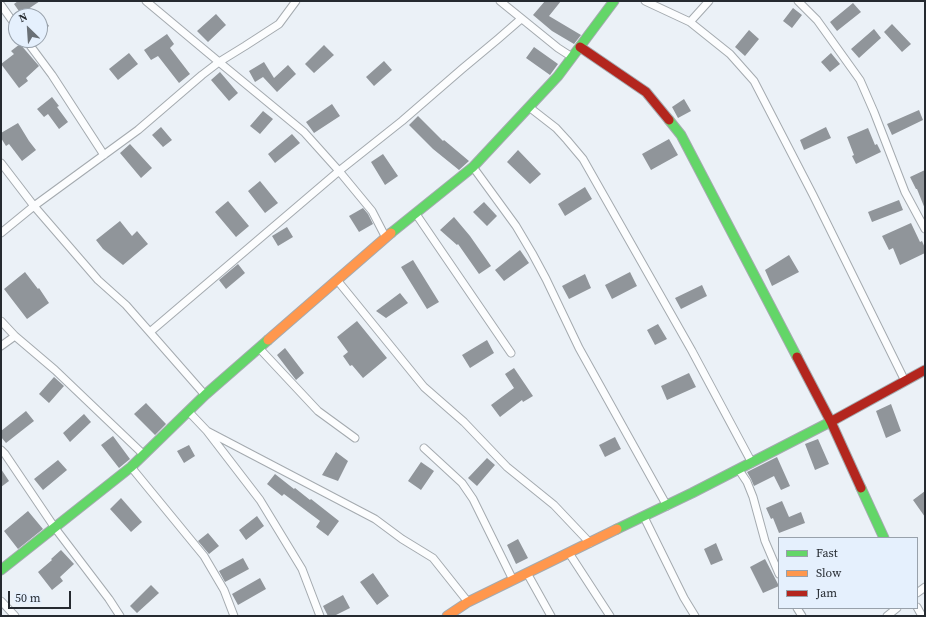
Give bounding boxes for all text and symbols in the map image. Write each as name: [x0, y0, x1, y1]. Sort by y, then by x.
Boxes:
north arrow: [8, 8, 48, 48]
text: N: [16, 9, 30, 26]
legend: [778, 537, 918, 609]
text: Fast: [816, 545, 838, 561]
text: Slow: [816, 565, 841, 581]
scale bar: [10, 583, 73, 609]
text: Jam: [816, 585, 837, 601]
text: 50 m: [15, 590, 41, 606]

